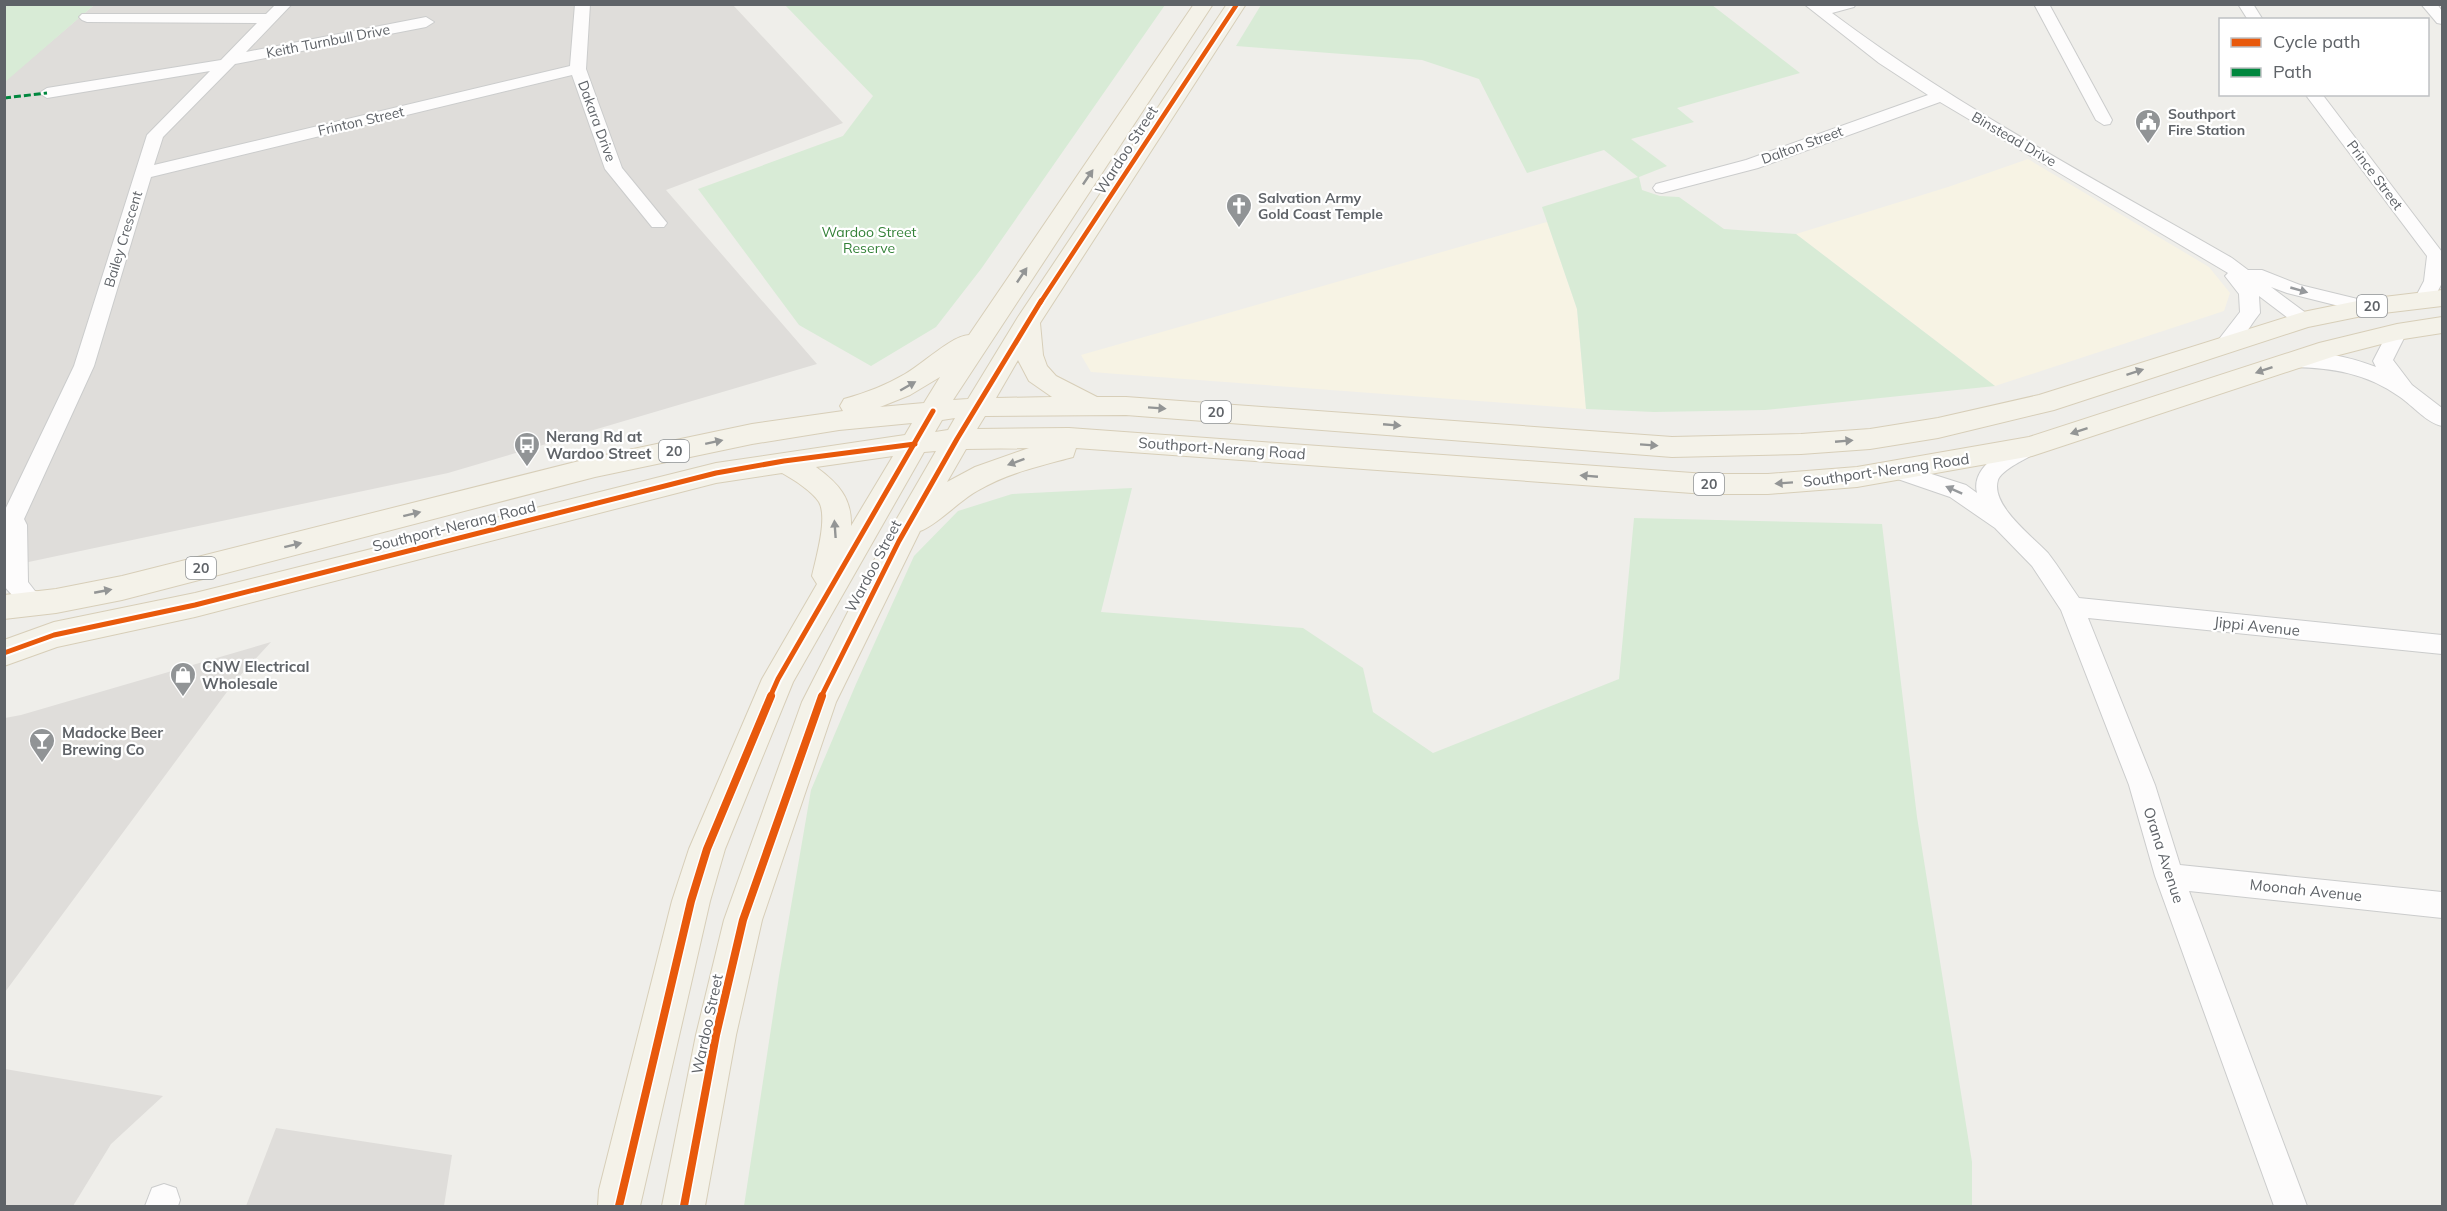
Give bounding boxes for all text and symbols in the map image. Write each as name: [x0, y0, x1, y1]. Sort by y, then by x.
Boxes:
legend: [2219, 18, 2429, 96]
street label: Keith Turnbull Drive: [265, 20, 391, 62]
text: Cycle path: [2273, 30, 2360, 53]
text: Path: [2273, 60, 2312, 83]
street label: Dakara Drive: [574, 78, 620, 164]
street label: Frinton Street: [316, 102, 406, 140]
street label: Wardoo Street: [1090, 102, 1162, 198]
place label: Southport Fire Station: [2168, 105, 2245, 139]
public building icon: Southport Fire Station: [2133, 107, 2163, 145]
street label: Binstead Drive: [1969, 108, 2059, 170]
street label: Dalton Street: [1759, 122, 1845, 168]
street label: Prince Street: [2343, 137, 2407, 213]
one-way arrow: [1082, 168, 1093, 185]
street label: Bailey Crescent: [100, 189, 146, 289]
place label: Salvation Army Gold Coast Temple: [1258, 189, 1383, 223]
church icon: Salvation Army Gold Coast Temple: [1224, 191, 1254, 229]
park label: Wardoo Street Reserve: [822, 223, 917, 257]
one-way arrow: [1016, 267, 1027, 284]
one-way arrow: [2290, 286, 2308, 295]
road number: 20: [2357, 295, 2387, 317]
one-way arrow: [2255, 366, 2273, 375]
one-way arrow: [2126, 367, 2144, 376]
one-way arrow: [900, 380, 916, 391]
road number: 20: [1201, 401, 1231, 423]
one-way arrow: [1147, 403, 1166, 413]
one-way arrow: [1383, 420, 1402, 430]
place label: Nerang Rd at Wardoo Street: [546, 427, 652, 463]
one-way arrow: [2070, 427, 2088, 436]
bus stop icon: Nerang Rd at Wardoo Street: [512, 430, 542, 468]
street label: Southport-Nerang Road: [1138, 433, 1306, 463]
one-way arrow: [1835, 436, 1854, 446]
one-way arrow: [705, 437, 723, 447]
road number: 20: [659, 440, 689, 462]
one-way arrow: [1640, 440, 1659, 450]
street label: Southport-Nerang Road: [1802, 449, 1970, 491]
one-way arrow: [1007, 458, 1025, 468]
one-way arrow: [1580, 471, 1599, 481]
road number: 20: [1694, 473, 1724, 495]
one-way arrow: [1775, 478, 1794, 488]
one-way arrow: [1946, 486, 1963, 495]
street label: Southport-Nerang Road: [370, 496, 538, 556]
one-way arrow: [402, 509, 421, 519]
street label: Wardoo Street: [841, 517, 905, 615]
one-way arrow: [831, 519, 840, 538]
one-way arrow: [283, 539, 302, 549]
road number: 20: [186, 557, 216, 579]
one-way arrow: [94, 586, 113, 595]
street label: Jippi Avenue: [2213, 612, 2301, 640]
place label: CNW Electrical Wholesale: [202, 657, 309, 693]
shop icon: CNW Electrical Wholesale: [168, 660, 198, 698]
place label: Madocke Beer Brewing Co: [62, 723, 163, 759]
bar icon: Madocke Beer Brewing Co: [27, 726, 57, 764]
street label: Orana Avenue: [2140, 805, 2188, 905]
street label: Moonah Avenue: [2249, 875, 2363, 905]
street label: Wardoo Street: [687, 972, 727, 1076]

